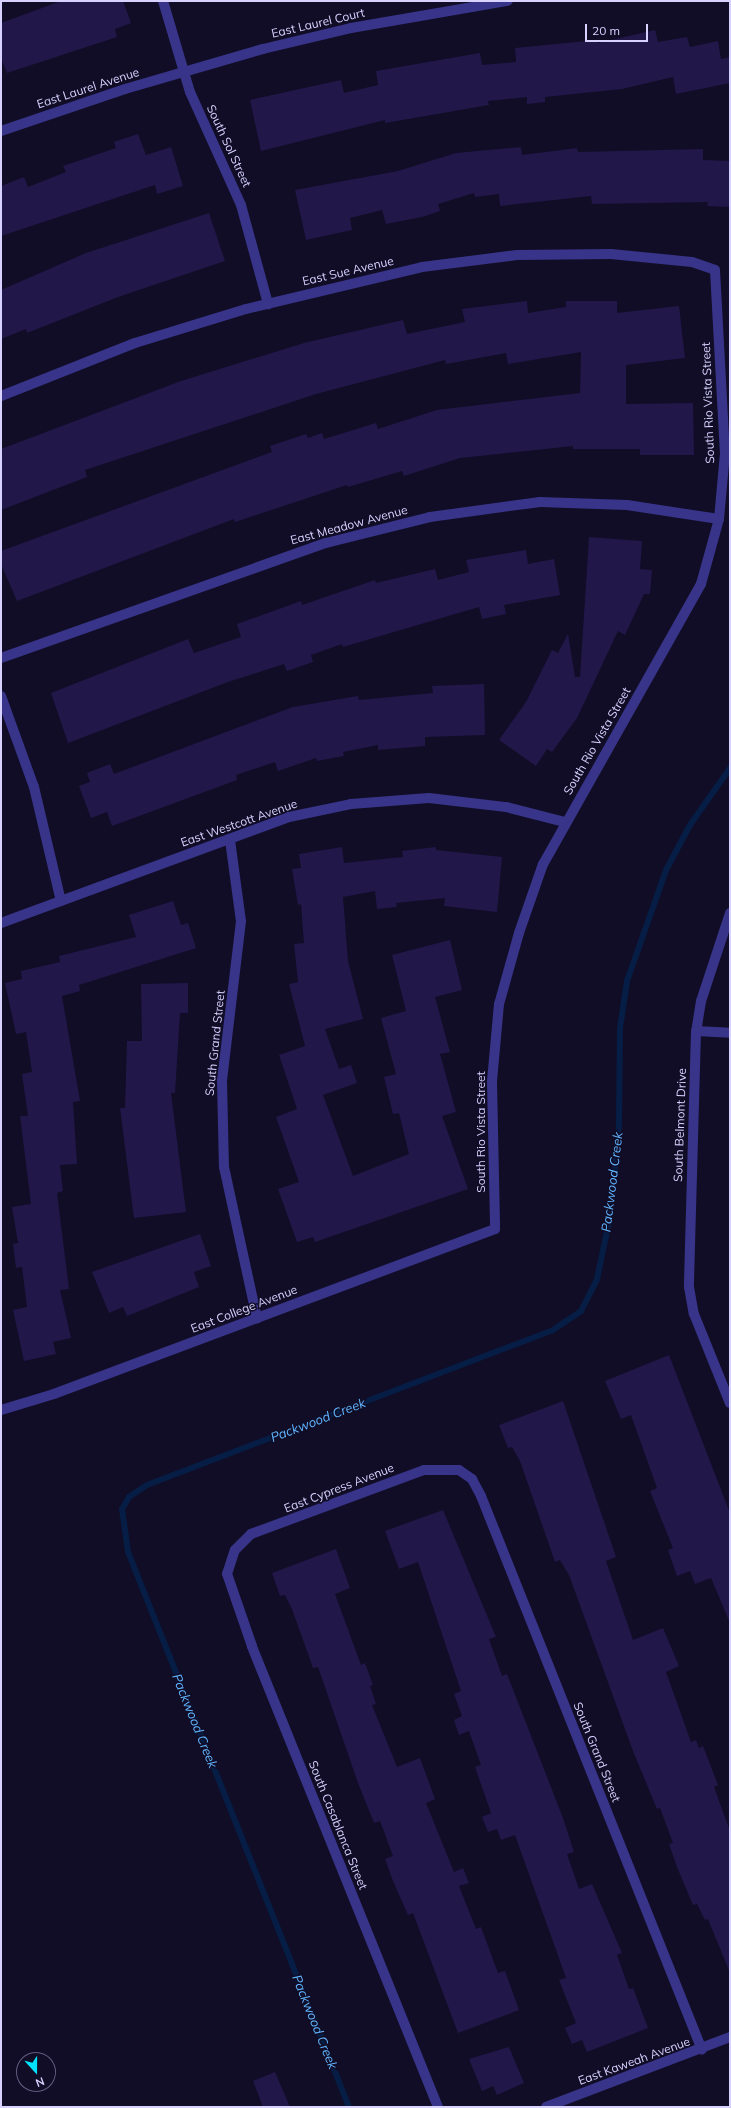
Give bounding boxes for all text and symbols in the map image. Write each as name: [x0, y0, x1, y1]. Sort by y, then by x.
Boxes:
street label: East Laurel Court: [270, 5, 366, 41]
scale bar: [587, 16, 650, 42]
text: 20 m: [592, 23, 620, 38]
street label: East Laurel Avenue: [35, 65, 141, 111]
street label: South Sol Street: [204, 103, 254, 189]
street label: East Sue Avenue: [301, 253, 395, 289]
street label: South Rio Vista Street: [699, 342, 717, 464]
street label: East Meadow Avenue: [289, 502, 409, 548]
street label: South Rio Vista Street: [560, 685, 634, 797]
street label: East Westcott Avenue: [179, 796, 299, 850]
street label: South Grand Street: [202, 989, 228, 1097]
street label: South Belmont Drive: [671, 1068, 689, 1182]
street label: South Rio Vista Street: [474, 1071, 488, 1193]
water label: Packwood Creek: [598, 1131, 626, 1233]
street label: East College Avenue: [189, 1282, 299, 1336]
water label: Packwood Creek: [268, 1395, 368, 1445]
street label: East Cypress Avenue: [282, 1460, 396, 1516]
water label: Packwood Creek: [169, 1671, 221, 1771]
street label: South Grand Street: [570, 1700, 624, 1804]
street label: South Casablanca Street: [306, 1758, 370, 1892]
water label: Packwood Creek: [289, 1972, 341, 2072]
street label: East Kaweah Avenue: [576, 2034, 692, 2088]
north arrow: [16, 2052, 56, 2092]
text: N: [34, 2074, 46, 2090]

